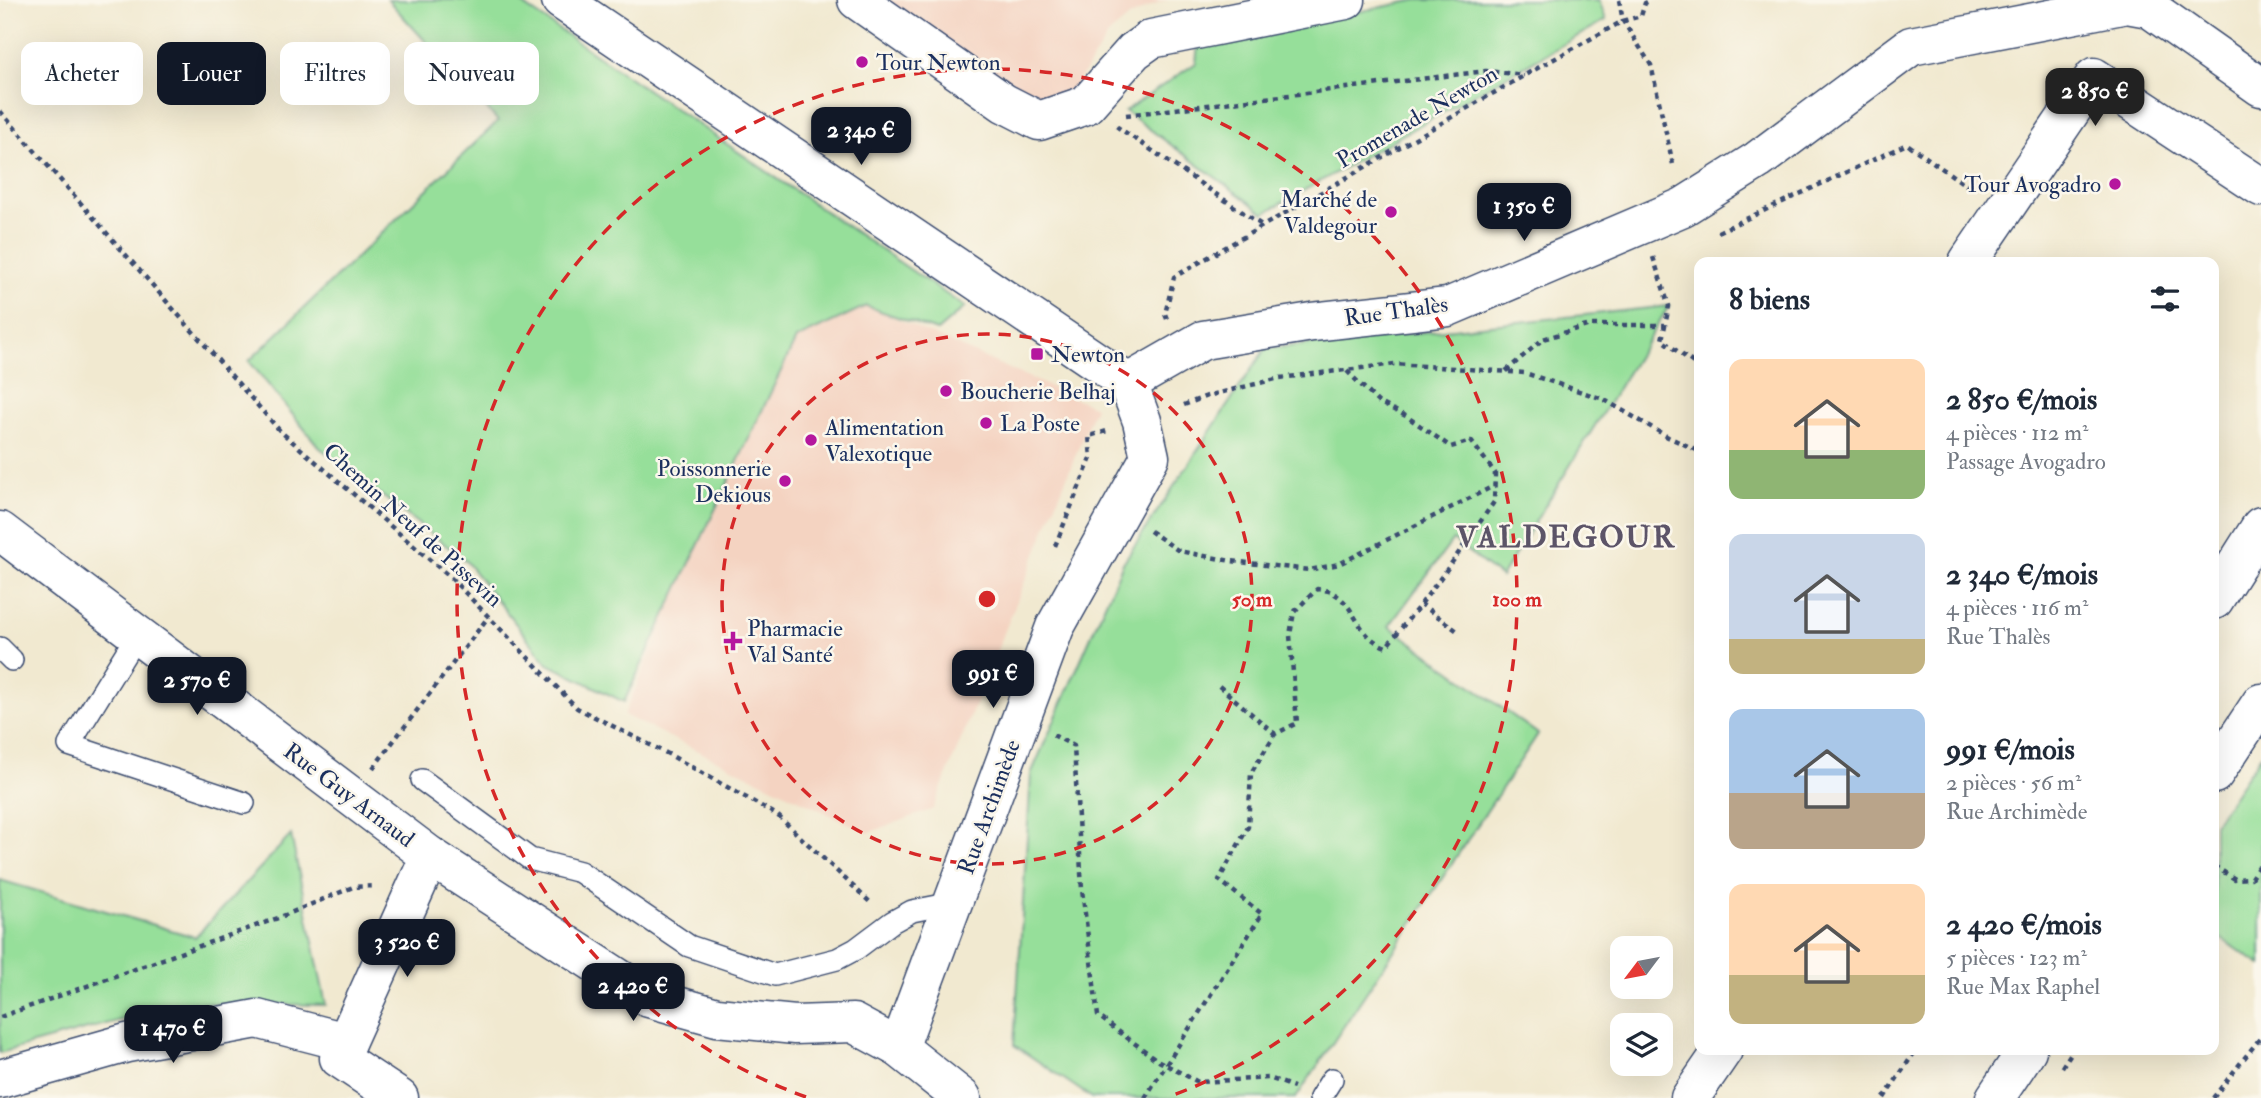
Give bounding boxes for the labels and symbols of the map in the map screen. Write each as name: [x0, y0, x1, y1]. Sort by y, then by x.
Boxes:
place label: Tour Newton: [876, 48, 1001, 77]
marker: Tour Newton: [854, 54, 870, 70]
street label: Promenade Newton: [1331, 59, 1503, 175]
pin: 2 850 €: [2030, 68, 2160, 128]
pin: 2 340 €: [796, 108, 926, 167]
place label: Tour Avogadro: [1964, 170, 2101, 199]
marker: Tour Avogadro: [2107, 176, 2123, 192]
pin: 1 350 €: [1459, 184, 1589, 243]
place label: Marché de Valdegour: [1280, 185, 1377, 240]
marker: Marché de Valdegour: [1383, 204, 1399, 220]
street label: Rue Thalès: [1342, 289, 1450, 333]
place label: Newton: [1051, 340, 1125, 369]
marker: Newton: [1029, 346, 1045, 362]
place label: Boucherie Belhaj: [960, 377, 1115, 406]
marker: Boucherie Belhaj: [938, 383, 954, 399]
place label: La Poste: [1000, 409, 1080, 438]
place label: Alimentation Valexotique: [824, 413, 944, 468]
marker: La Poste: [978, 415, 994, 431]
marker: Alimentation Valexotique: [803, 432, 819, 448]
street label: Chemin Neuf de Pissevin: [317, 437, 509, 613]
place label: Poissonnerie Dekious: [657, 454, 771, 509]
marker: Poissonnerie Dekious: [777, 473, 793, 489]
district label: VALDEGOUR: [1455, 519, 1676, 556]
text: 50 m: [1232, 586, 1273, 613]
text: 100 m: [1492, 586, 1543, 613]
centre of rings: [975, 587, 999, 611]
place label: Pharmacie Val Santé: [747, 614, 843, 669]
marker: Pharmacie Val Santé: [725, 633, 741, 649]
pin: 991 €: [944, 650, 1042, 710]
pin: 2 570 €: [132, 658, 262, 717]
street label: Rue Archimède: [951, 735, 1027, 878]
street label: Rue Guy Arnaud: [278, 736, 420, 854]
pin: 3 520 €: [342, 920, 472, 979]
north arrow: [1610, 936, 1673, 999]
pin: 2 420 €: [568, 964, 698, 1023]
pin: 1 470 €: [108, 1006, 238, 1065]

